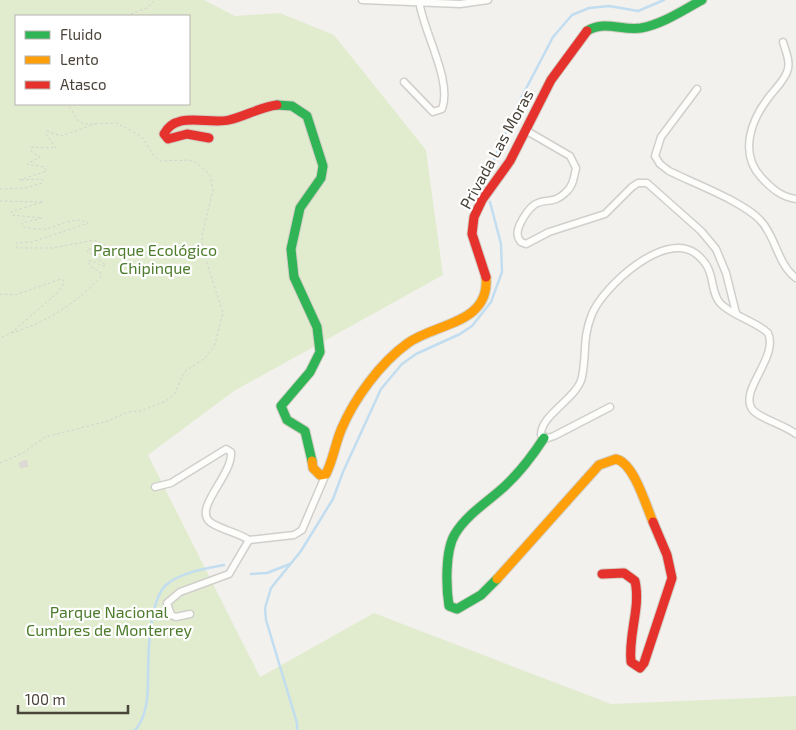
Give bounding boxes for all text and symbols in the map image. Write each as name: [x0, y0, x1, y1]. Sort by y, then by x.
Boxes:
legend: [15, 15, 190, 105]
text: Fluido: [60, 25, 102, 43]
text: Lento: [60, 50, 99, 68]
text: Atasco: [60, 75, 106, 93]
street label: Privada Las Moras: [455, 86, 537, 212]
park label: Parque Ecológico Chipinque: [93, 240, 217, 277]
park label: Parque Nacional Cumbres de Monterrey: [26, 602, 193, 639]
scale bar: [18, 682, 128, 714]
text: 100 m: [25, 690, 66, 708]

